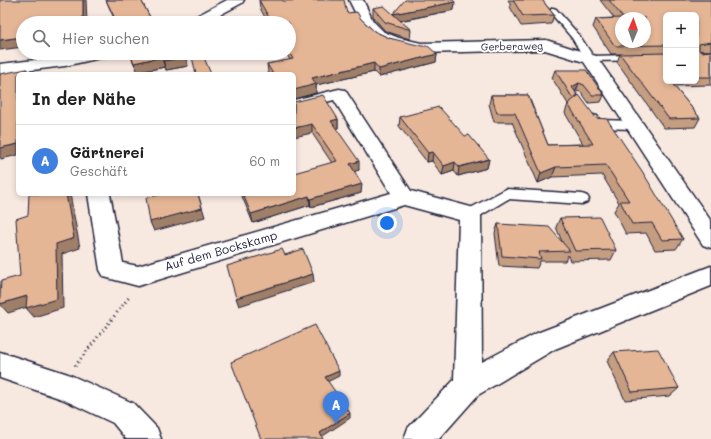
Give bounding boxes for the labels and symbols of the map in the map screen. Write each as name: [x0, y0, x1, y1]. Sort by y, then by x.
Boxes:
north arrow: [615, 12, 651, 48]
street label: Gerberaweg: [481, 38, 543, 54]
your location: [377, 213, 397, 233]
street label: Auf dem Bockskamp: [163, 226, 279, 274]
pin: A: [323, 391, 349, 424]

